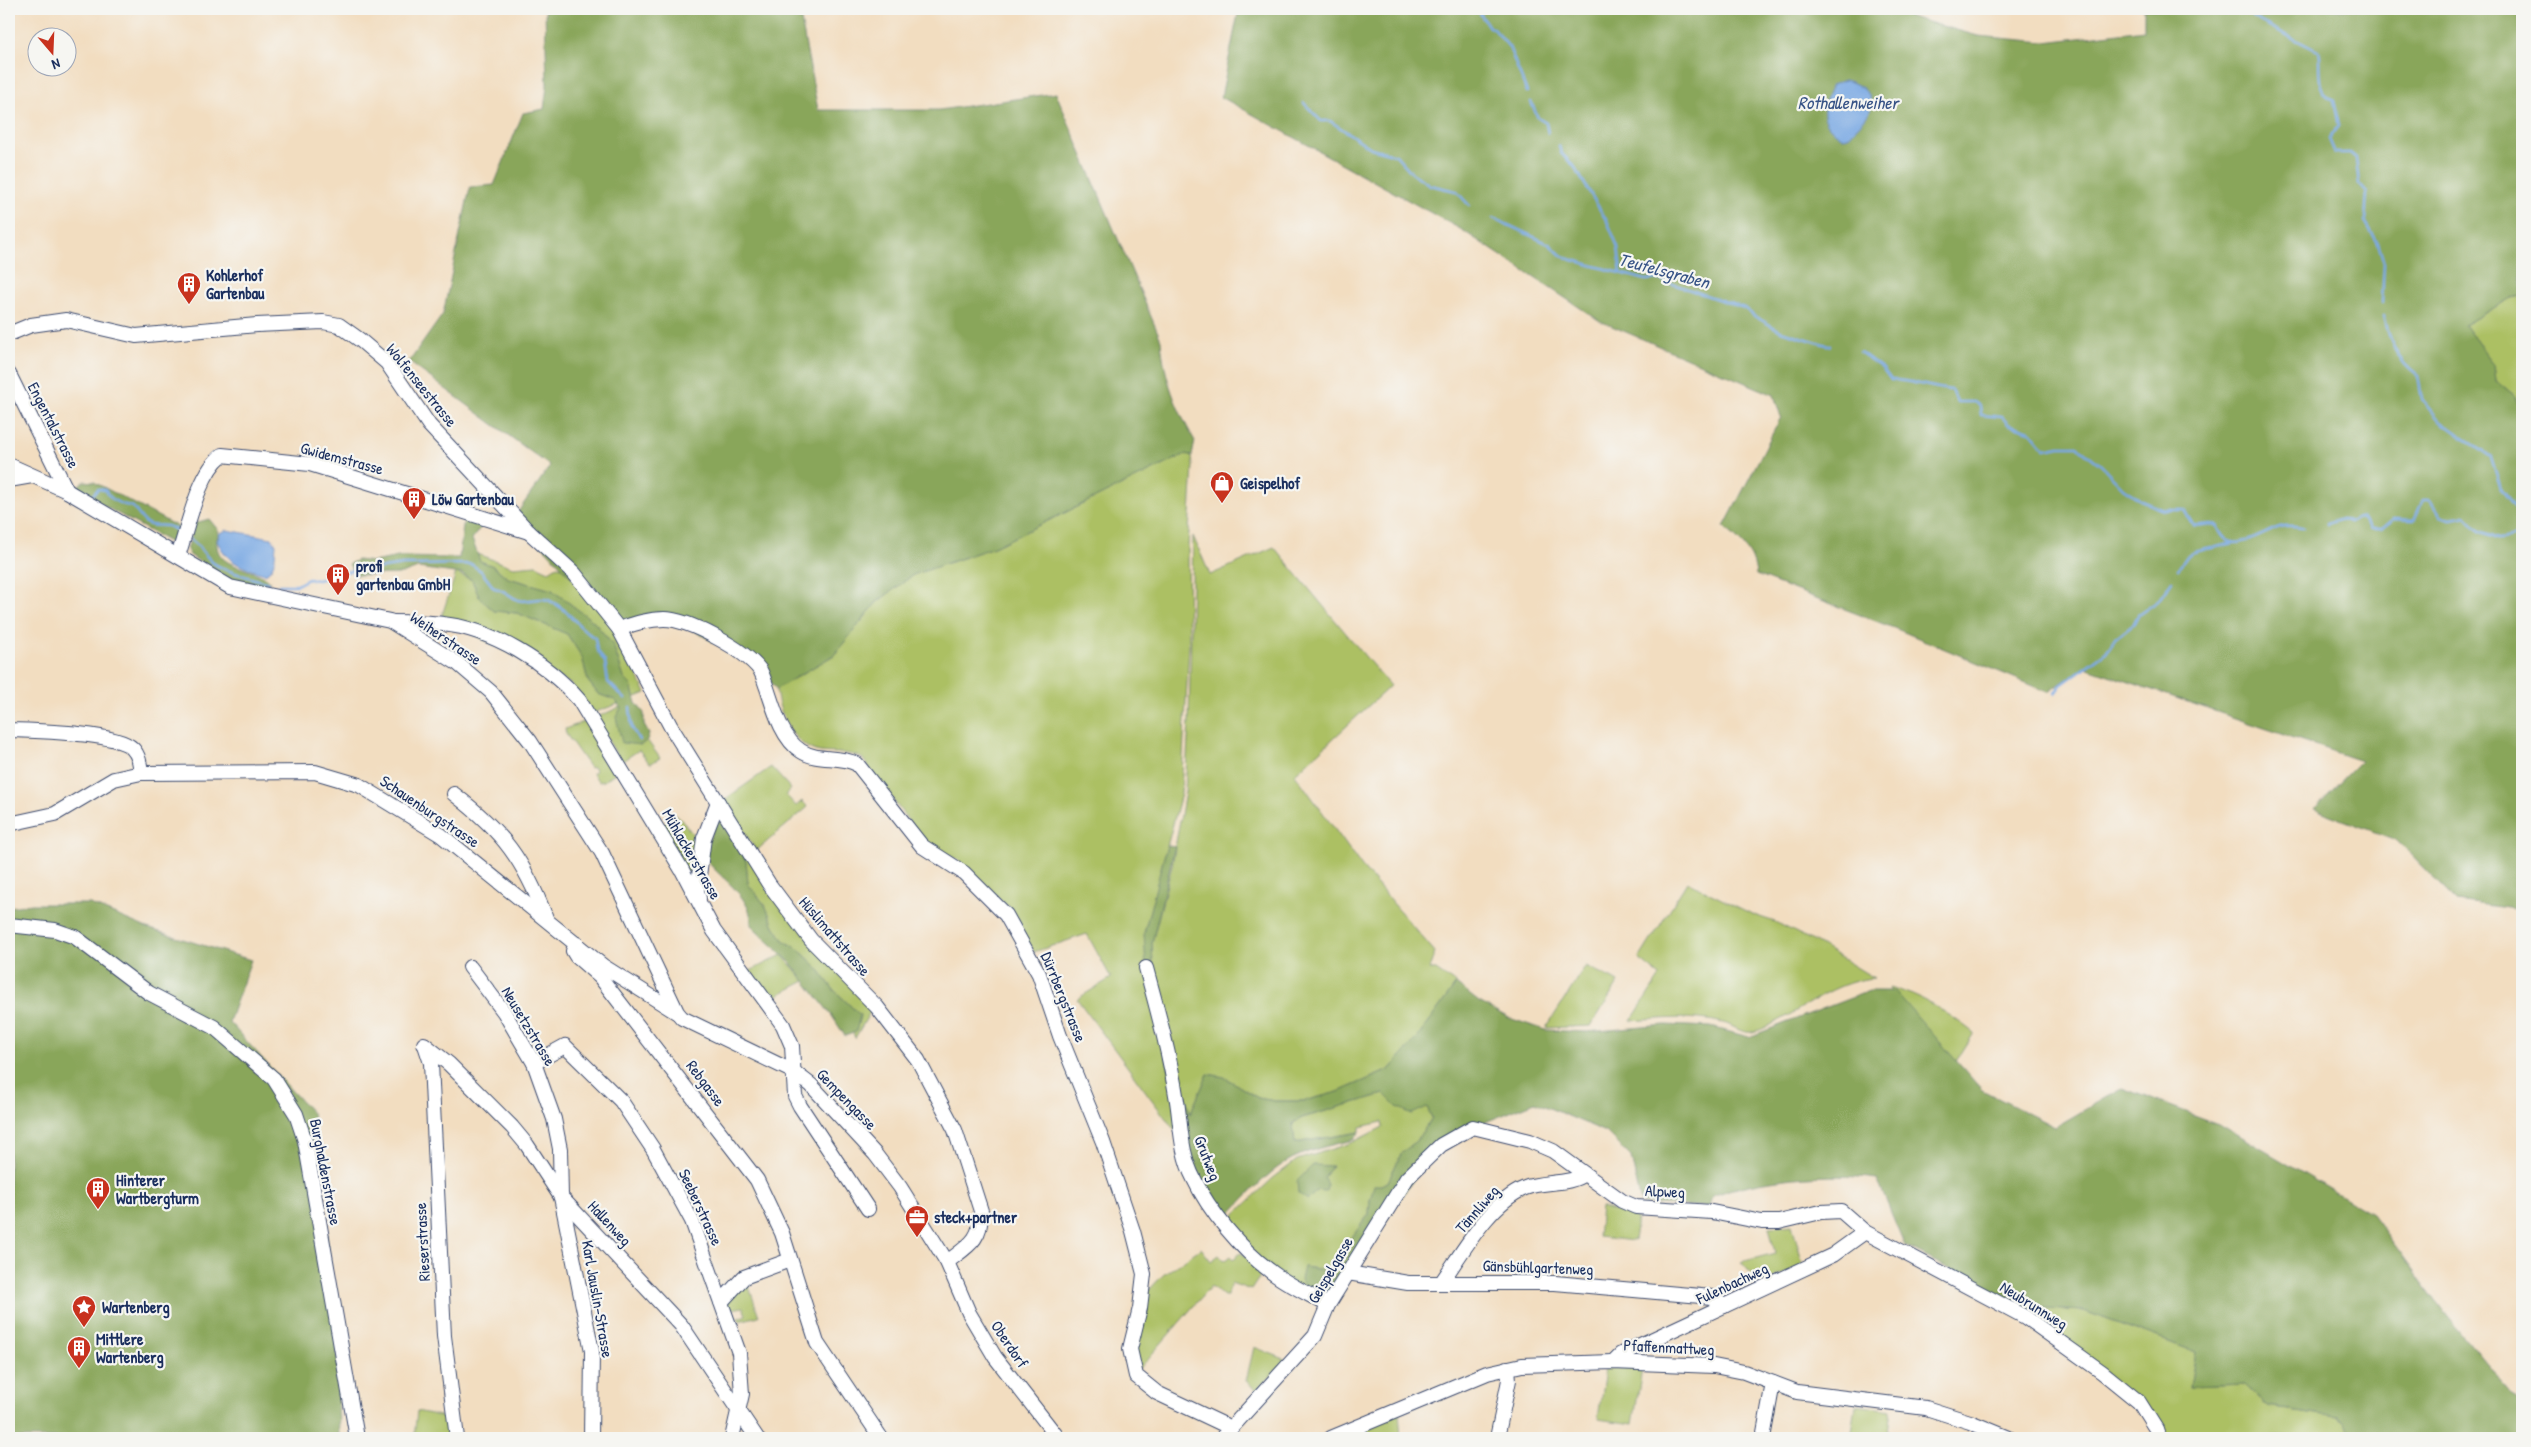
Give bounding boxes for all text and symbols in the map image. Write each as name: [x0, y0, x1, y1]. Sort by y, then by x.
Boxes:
north arrow: [28, 28, 78, 78]
text: N: [49, 55, 63, 75]
water label: Rothallenweiher: [1798, 90, 1900, 115]
water label: Teufelsgraben: [1616, 246, 1714, 295]
place label: Kohlerhof Gartenbau: [206, 264, 265, 304]
building icon: Kohlerhof Gartenbau: [176, 271, 202, 305]
street label: Wolfenseestrasse: [381, 339, 463, 432]
street label: Engentalstrasse: [23, 378, 85, 472]
street label: Gwidemstrasse: [298, 436, 386, 480]
shop icon: Geispelhof: [1209, 470, 1235, 504]
place label: Geispelhof: [1240, 472, 1300, 495]
building icon: Löw Gartenbau: [401, 486, 427, 520]
place label: Löw Gartenbau: [432, 488, 515, 510]
place label: profi gartenbau GmbH: [356, 555, 451, 596]
building icon: profi gartenbau GmbH: [325, 562, 351, 596]
street label: Weiherstrasse: [406, 606, 487, 670]
street label: Schauenburgstrasse: [376, 770, 485, 853]
street label: Mühlackerstrasse: [657, 805, 727, 904]
street label: Hüslimattstrasse: [794, 891, 876, 981]
street label: Dürrbergstrasse: [1036, 949, 1092, 1046]
street label: Neusetzstrasse: [497, 982, 562, 1070]
street label: Rebgasse: [681, 1055, 731, 1111]
street label: Gempengasse: [812, 1063, 882, 1135]
street label: Burghaldenstrasse: [305, 1117, 347, 1228]
street label: Grutweg: [1189, 1132, 1227, 1184]
street label: Seeberstrasse: [674, 1165, 729, 1249]
place label: Hinterer Wartbergturm: [116, 1169, 199, 1210]
building icon: Hinterer Wartbergturm: [85, 1176, 111, 1210]
street label: Alpweg: [1645, 1179, 1685, 1203]
street label: Tännliweg: [1450, 1180, 1504, 1238]
street label: Hallenweg: [583, 1195, 637, 1251]
street label: Rieserstrasse: [409, 1202, 435, 1282]
office icon: steck+partner: [904, 1204, 930, 1238]
place label: steck+partner: [934, 1206, 1018, 1229]
street label: Geispelgasse: [1302, 1232, 1358, 1307]
street label: Karl Jauslin-Strasse: [577, 1238, 619, 1360]
street label: Gänsbühlgartenweg: [1482, 1254, 1594, 1280]
street label: Fulenbachweg: [1692, 1257, 1772, 1310]
street label: Neubrunnweg: [1996, 1276, 2072, 1334]
place icon: Wartenberg: [71, 1294, 97, 1328]
place label: Wartenberg: [102, 1296, 170, 1319]
street label: Oberdorf: [986, 1316, 1034, 1372]
place label: Mittlere Wartenberg: [96, 1328, 164, 1369]
street label: Pfaffenmattweg: [1623, 1334, 1715, 1360]
building icon: Mittlere Wartenberg: [66, 1335, 92, 1369]

